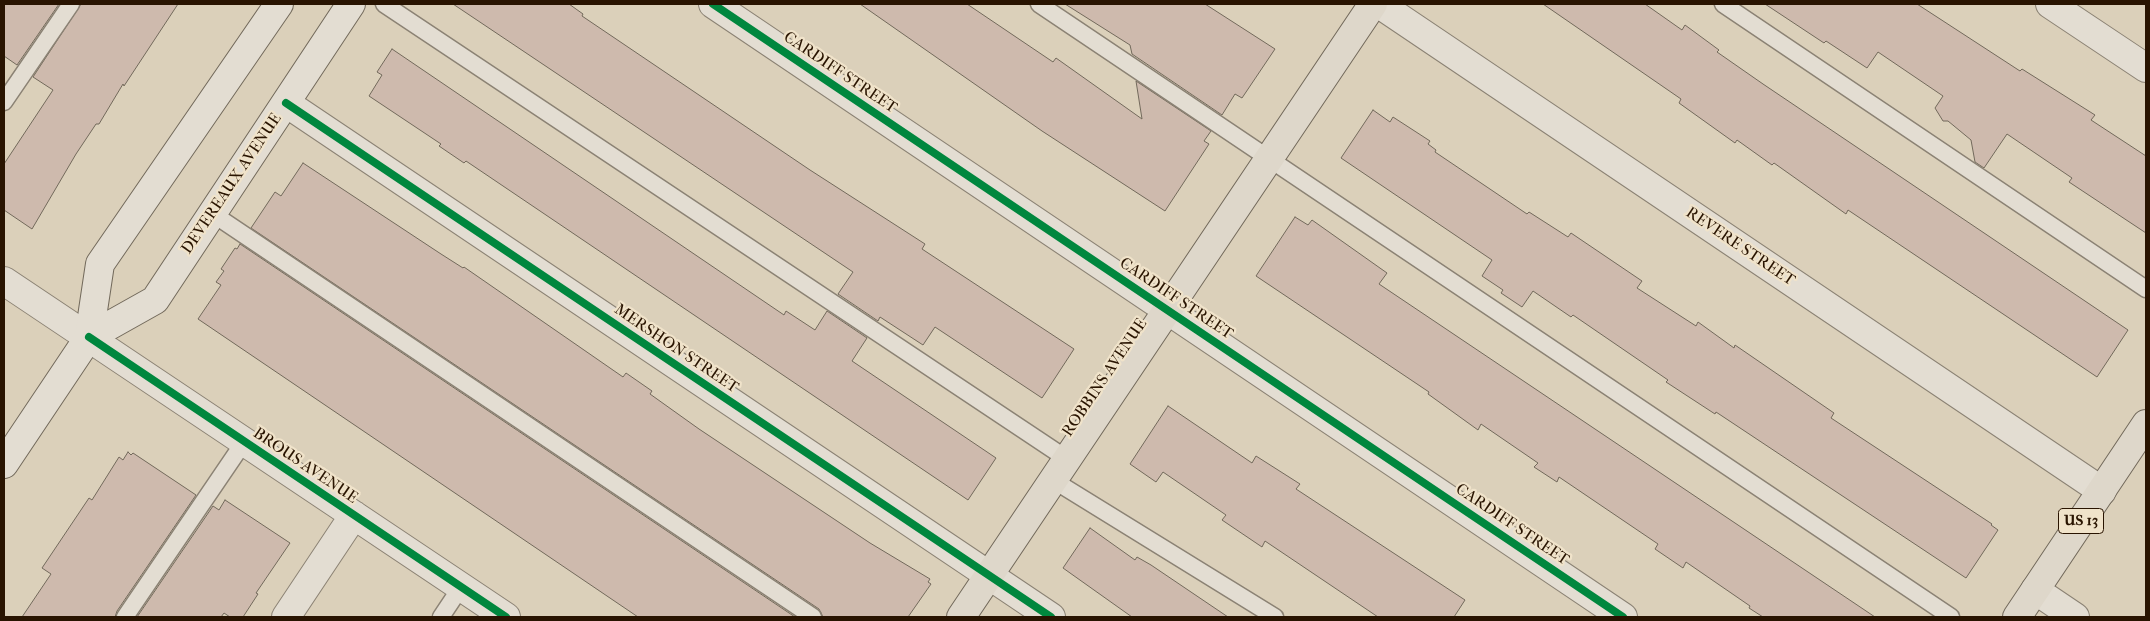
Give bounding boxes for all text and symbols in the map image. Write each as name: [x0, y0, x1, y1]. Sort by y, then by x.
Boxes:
street label: CARDIFF STREET: [780, 28, 900, 118]
street label: DEVEREAUX AVENUE: [178, 110, 286, 258]
street label: REVERE STREET: [1682, 203, 1798, 291]
street label: CARDIFF STREET: [1116, 254, 1236, 344]
street label: MERSHON STREET: [610, 300, 742, 398]
street label: ROBBINS AVENUE: [1058, 315, 1152, 441]
street label: BROUS AVENUE: [249, 424, 361, 508]
street label: CARDIFF STREET: [1452, 480, 1572, 570]
road number: US 13: [2058, 508, 2104, 534]

